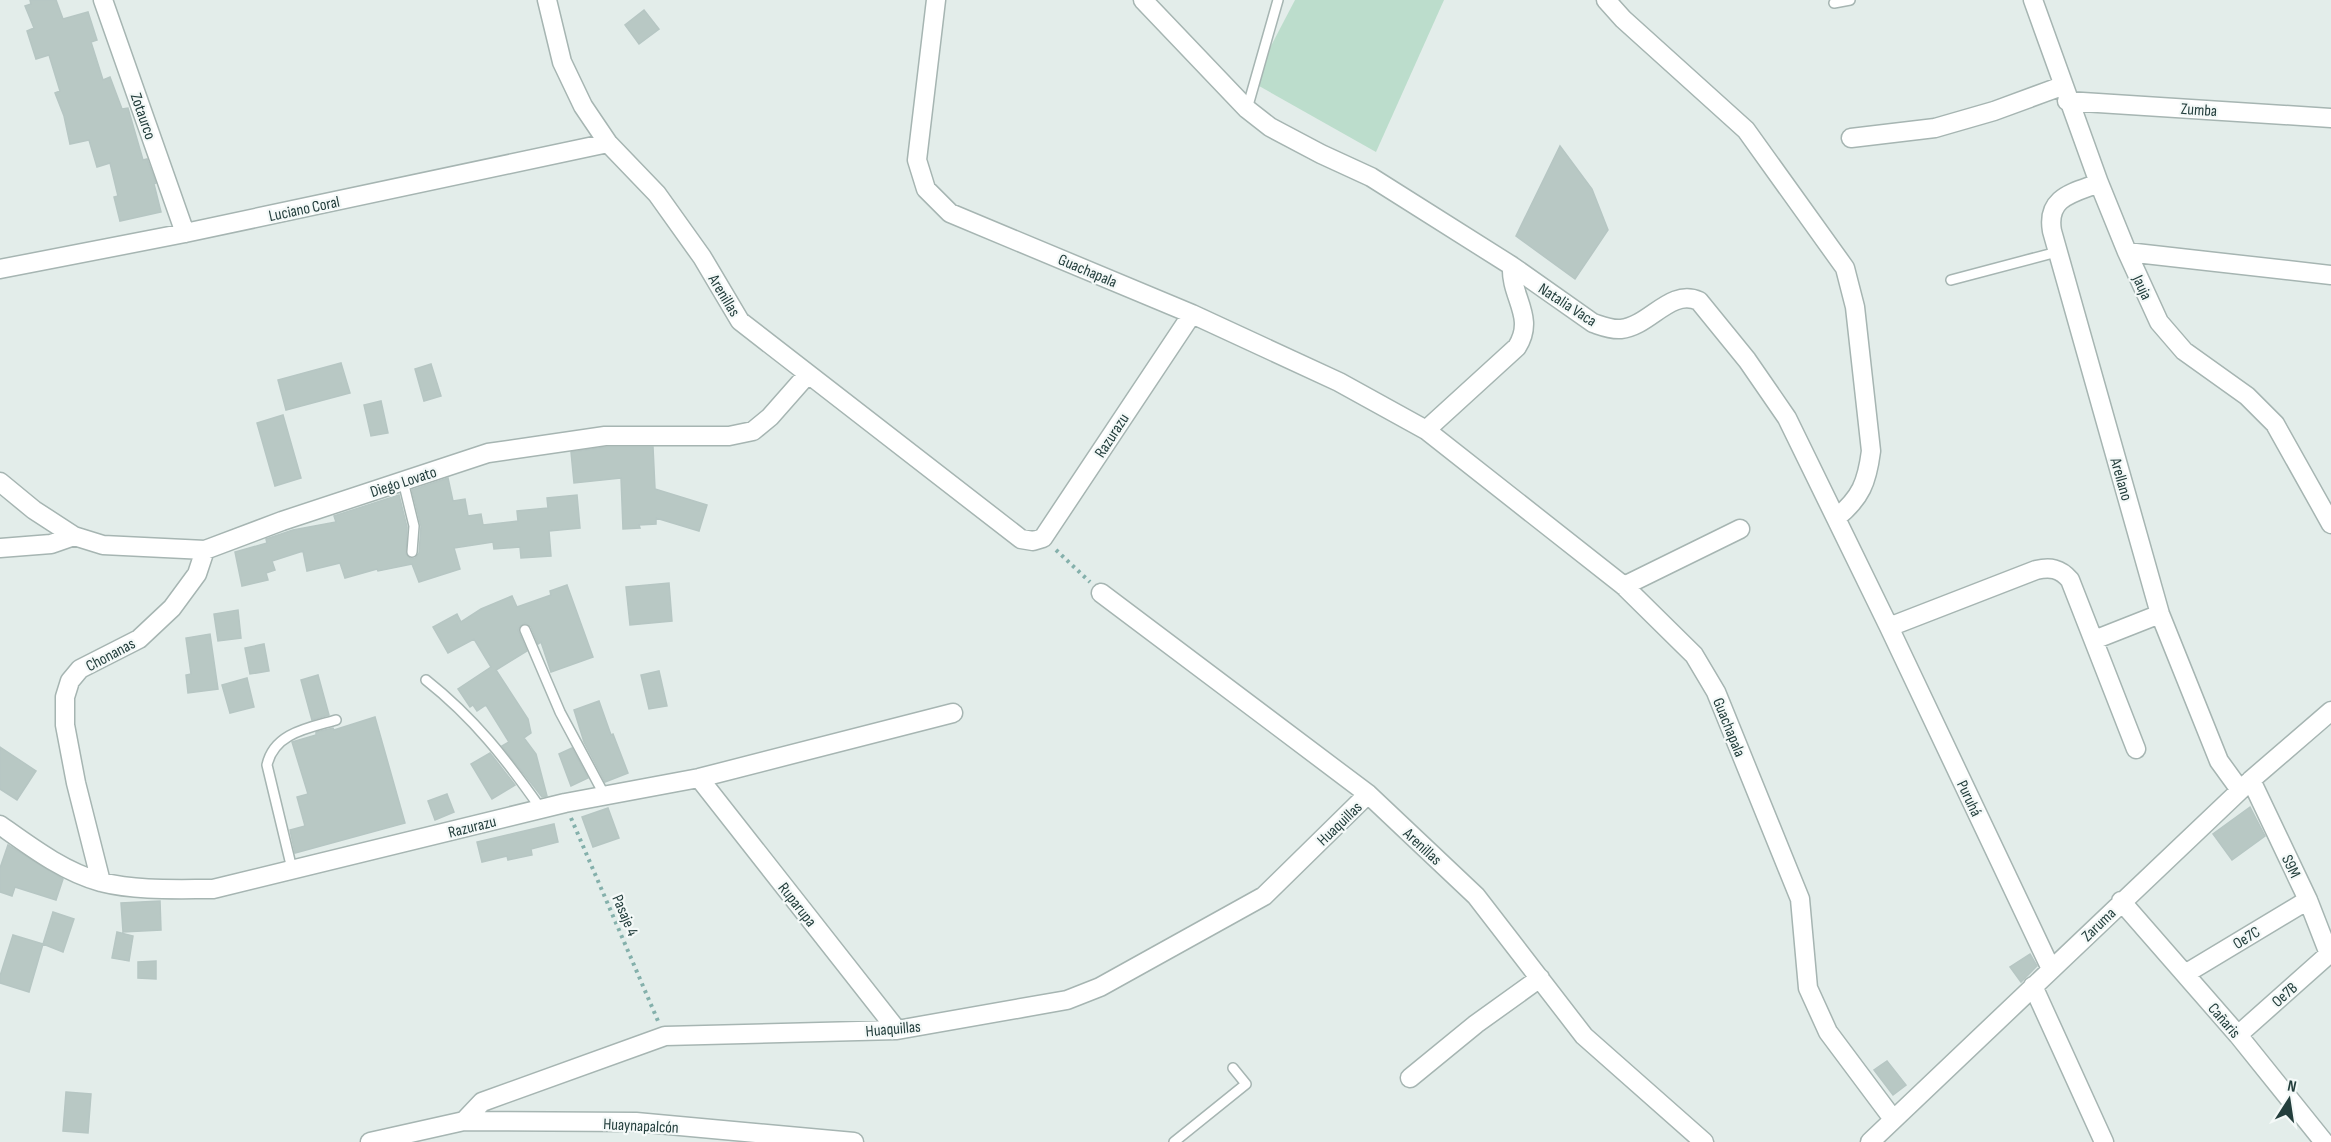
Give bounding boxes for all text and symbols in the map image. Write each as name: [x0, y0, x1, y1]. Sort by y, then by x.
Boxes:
street label: Zotaurco: [126, 91, 159, 142]
street label: Zumba: [2180, 100, 2218, 121]
street label: Luciano Coral: [267, 193, 341, 226]
street label: Guachapala: [1055, 250, 1120, 292]
street label: Arenillas: [703, 270, 744, 320]
street label: Jauja: [2127, 271, 2156, 303]
street label: Natalia Vaca: [1535, 279, 1600, 331]
street label: Razurazu: [1091, 410, 1133, 461]
street label: Arellano: [2105, 455, 2136, 503]
street label: Diego Lovato: [368, 463, 439, 502]
street label: Chonanas: [83, 634, 139, 676]
street label: Guachapala: [1708, 695, 1749, 760]
street label: Puruhá: [1952, 778, 1985, 820]
street label: Huaquillas: [1314, 798, 1367, 850]
street label: Razurazu: [446, 812, 498, 843]
street label: Arenillas: [1398, 824, 1445, 870]
street label: S9M: [2277, 852, 2304, 881]
street label: Ruparupa: [774, 879, 820, 931]
street label: Pasaje 4: [607, 892, 642, 939]
street label: Zaruma: [2078, 904, 2120, 946]
street label: Oe7C: [2230, 923, 2264, 954]
street label: Oe7B: [2268, 979, 2302, 1011]
street label: Cañaris: [2204, 1000, 2244, 1042]
street label: Huaquillas: [865, 1018, 922, 1041]
north arrow: [2259, 1070, 2319, 1130]
text: N: [2286, 1077, 2298, 1097]
street label: Huaynapalcón: [603, 1115, 679, 1138]

